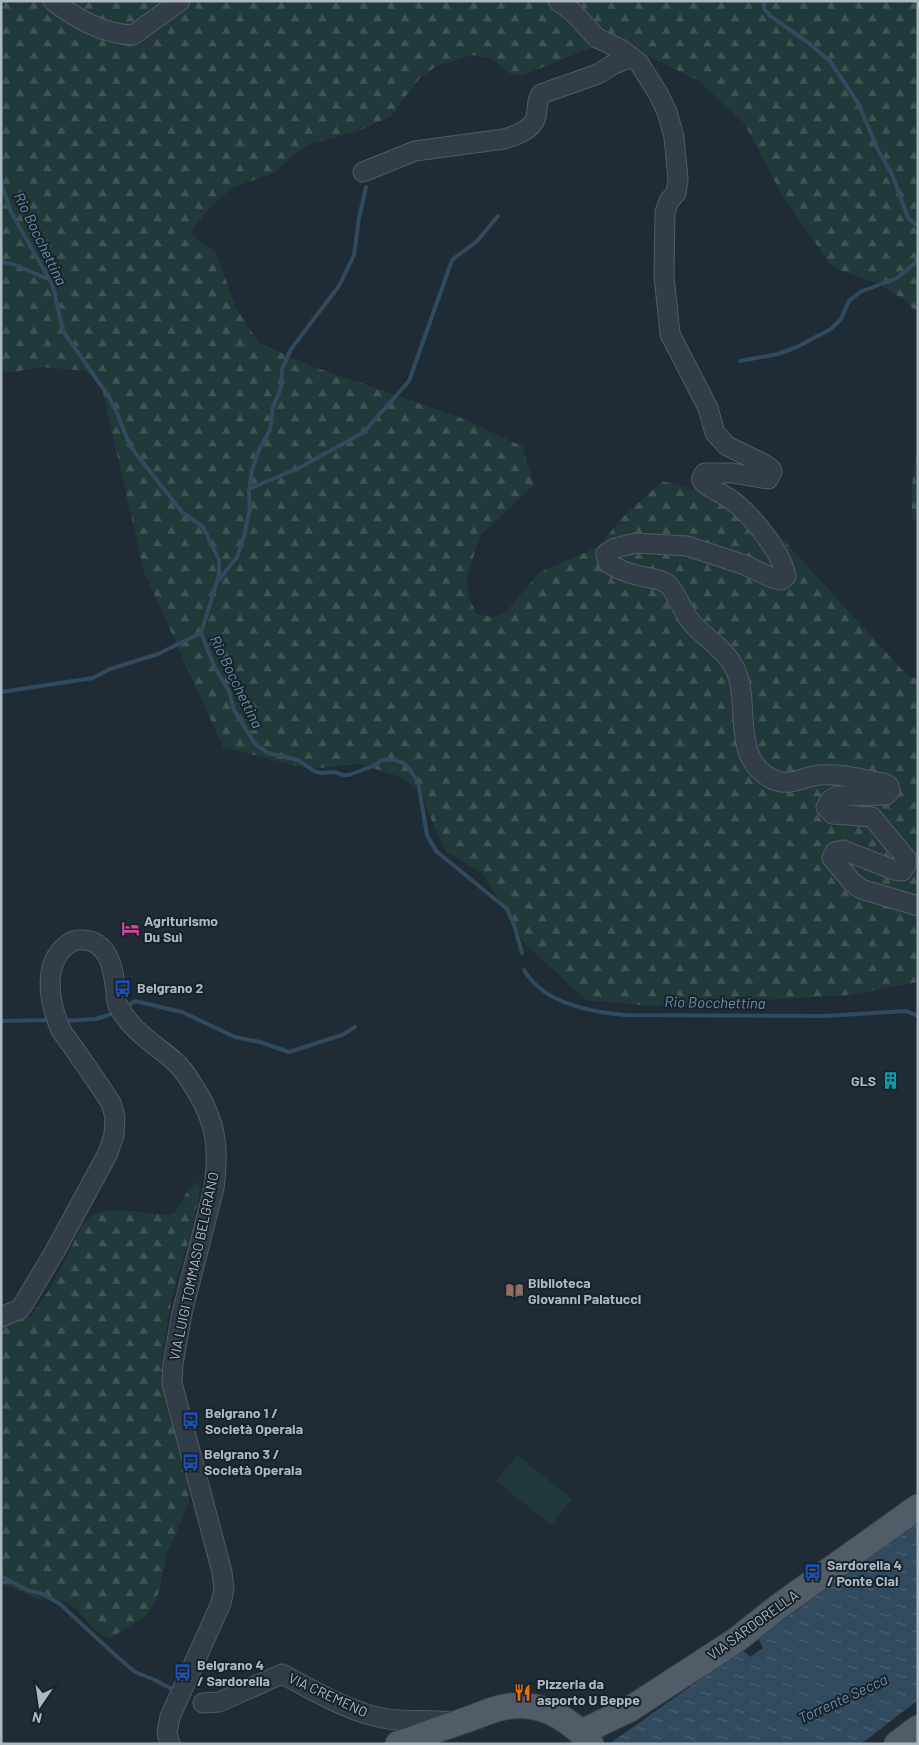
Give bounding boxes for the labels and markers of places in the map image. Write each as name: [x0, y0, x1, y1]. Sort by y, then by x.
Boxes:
place label: Agriturismo Du Suì: [144, 912, 218, 945]
hotel icon: Agriturismo Du Suì: [120, 919, 140, 939]
bus stop icon: Belgrano 2: [113, 978, 133, 998]
place label: Belgrano 2: [137, 979, 203, 996]
building icon: GLS: [880, 1071, 900, 1091]
place label: GLS: [851, 1072, 876, 1089]
place label: Biblioteca Giovanni Palatucci: [528, 1274, 641, 1307]
library icon: Biblioteca Giovanni Palatucci: [504, 1281, 524, 1301]
place label: Belgrano 1 / Società Operaia: [205, 1404, 303, 1437]
bus stop icon: Belgrano 1 / Società Operaia: [181, 1411, 201, 1431]
place label: Belgrano 3 / Società Operaia: [204, 1445, 302, 1478]
bus stop icon: Belgrano 3 / Società Operaia: [180, 1452, 200, 1472]
place label: Sardorella 4 / Ponte Ciai: [827, 1556, 902, 1589]
bus stop icon: Sardorella 4 / Ponte Ciai: [803, 1563, 823, 1583]
place label: Belgrano 4 / Sardorella: [197, 1656, 270, 1689]
bus stop icon: Belgrano 4 / Sardorella: [173, 1663, 193, 1683]
place label: Pizzeria da asporto U Beppe: [537, 1675, 640, 1708]
restaurant icon: Pizzeria da asporto U Beppe: [513, 1682, 533, 1702]

